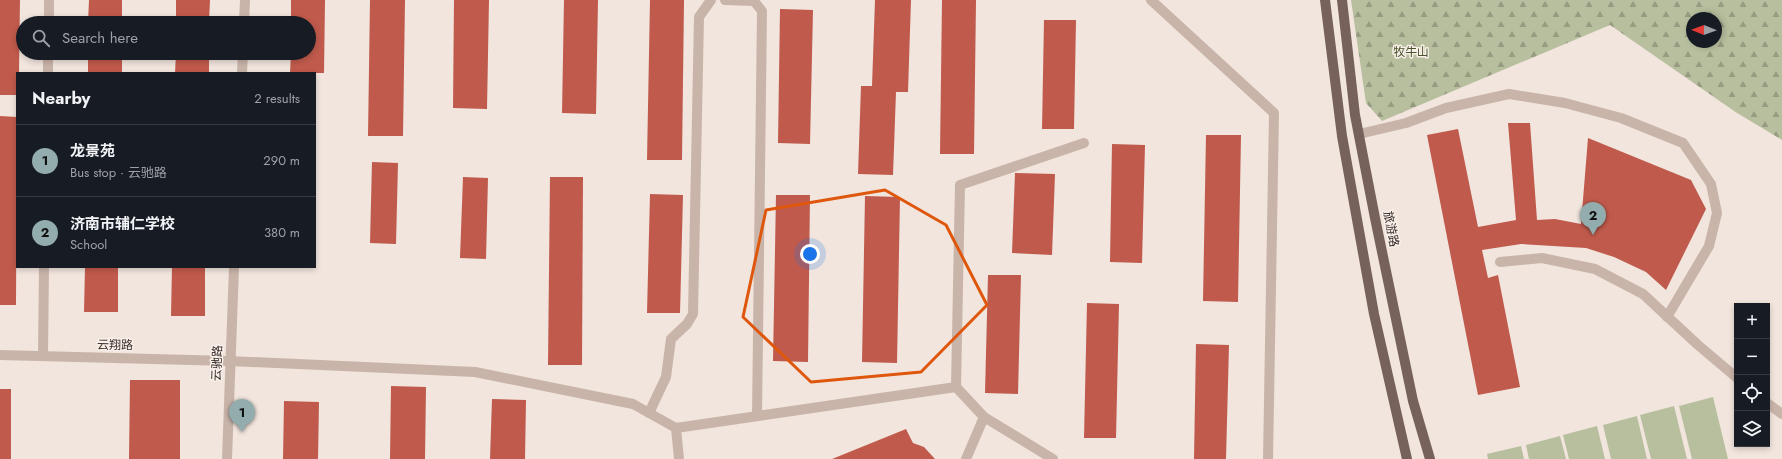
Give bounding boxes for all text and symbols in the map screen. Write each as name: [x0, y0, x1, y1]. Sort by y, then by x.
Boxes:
north arrow: [1686, 12, 1722, 48]
search box: [16, 16, 316, 60]
icon: search: [30, 27, 52, 49]
text: Search here: [62, 27, 138, 49]
park label: 牧牛山: [1393, 43, 1429, 61]
text: Nearby: [32, 86, 90, 110]
text: 2 results: [254, 89, 300, 108]
text: 龙景苑: [70, 140, 115, 162]
text: 1: [42, 151, 48, 170]
text: 290 m: [263, 151, 300, 170]
text: Bus stop · 云驰路: [70, 163, 167, 182]
pin: 2: [1580, 202, 1606, 235]
street label: 旅游路: [1379, 210, 1403, 248]
text: 济南市辅仁学校: [70, 213, 175, 235]
text: 2: [41, 223, 49, 242]
text: 380 m: [264, 223, 300, 242]
text: School: [70, 235, 107, 254]
your location: [800, 244, 820, 264]
map controls: [1734, 303, 1770, 447]
button: +: [1734, 303, 1770, 339]
street label: 云翔路: [97, 336, 133, 354]
button: −: [1734, 339, 1770, 375]
street label: 云驰路: [207, 345, 227, 381]
button: locate: [1734, 375, 1770, 411]
pin: 1: [229, 399, 255, 432]
button: layers: [1734, 411, 1770, 447]

